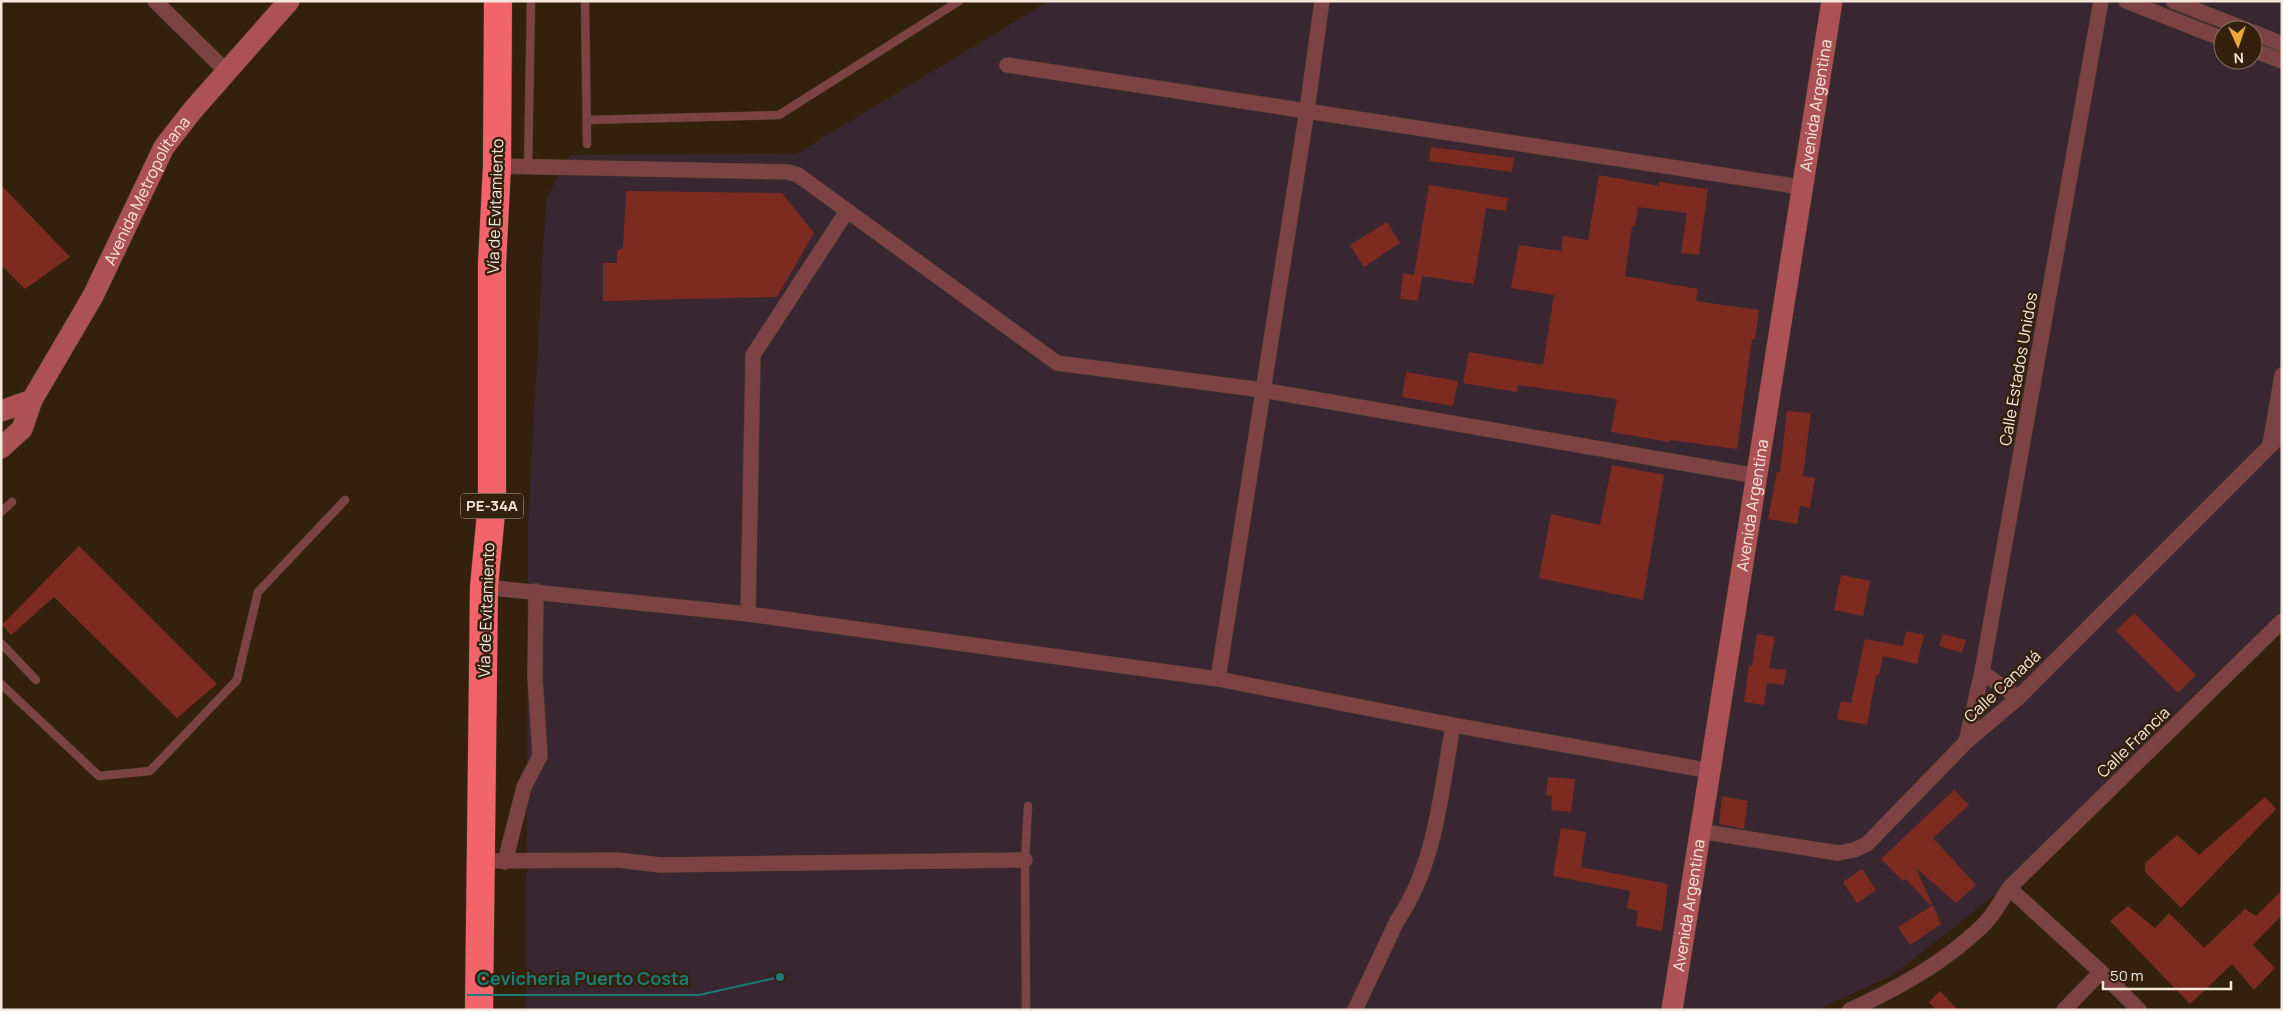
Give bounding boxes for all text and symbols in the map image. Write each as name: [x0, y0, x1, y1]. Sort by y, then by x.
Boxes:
north arrow: [2213, 20, 2263, 70]
street label: Avenida Argentina: [1794, 38, 1837, 173]
text: N: [2233, 49, 2244, 68]
street label: Avenida Metropolitana: [98, 112, 195, 269]
street label: Vía de Evitamiento: [482, 138, 508, 274]
street label: Calle Estados Unidos: [1994, 291, 2042, 447]
street label: Avenida Argentina: [1731, 438, 1773, 573]
road number: PE-34A: [461, 494, 523, 518]
street label: Vía de Evitamiento: [473, 542, 499, 678]
street label: Calle Canadá: [1959, 645, 2045, 727]
street label: Calle Francia: [2092, 702, 2174, 782]
street label: Avenida Argentina: [1667, 838, 1710, 973]
scale bar: [2103, 958, 2230, 990]
callout: Cevicheria Puerto Costa: [467, 962, 699, 995]
text: 50 m: [2110, 965, 2144, 986]
text: Cevicheria Puerto Costa: [477, 966, 689, 990]

